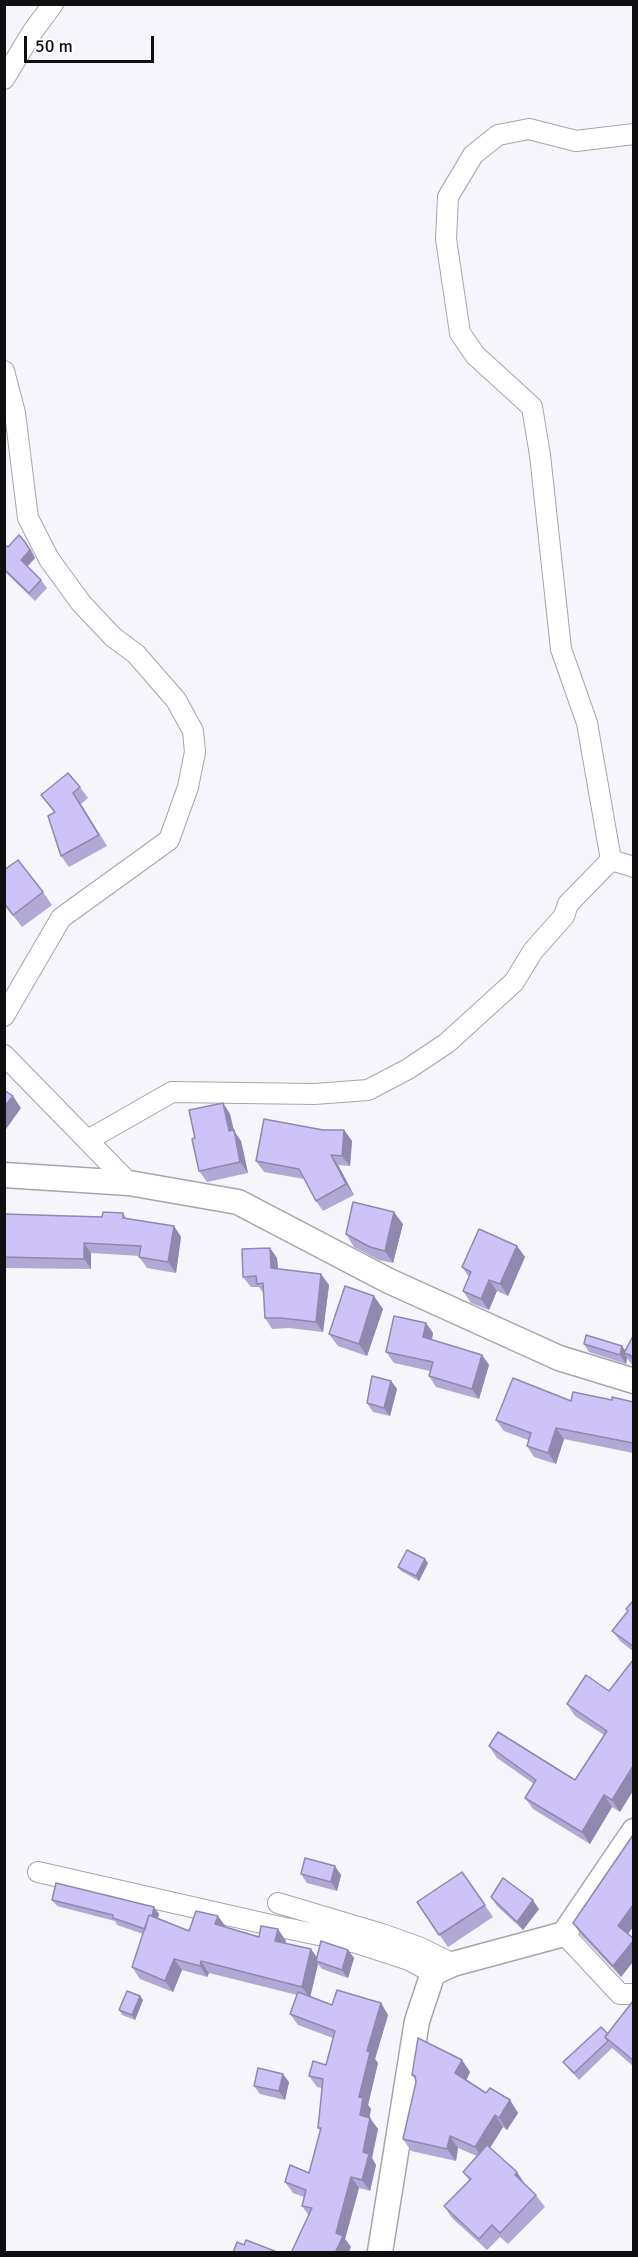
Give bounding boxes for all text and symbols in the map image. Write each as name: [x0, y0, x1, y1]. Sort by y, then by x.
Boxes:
scale bar: [27, 24, 158, 62]
text: 50 m: [35, 35, 73, 57]

